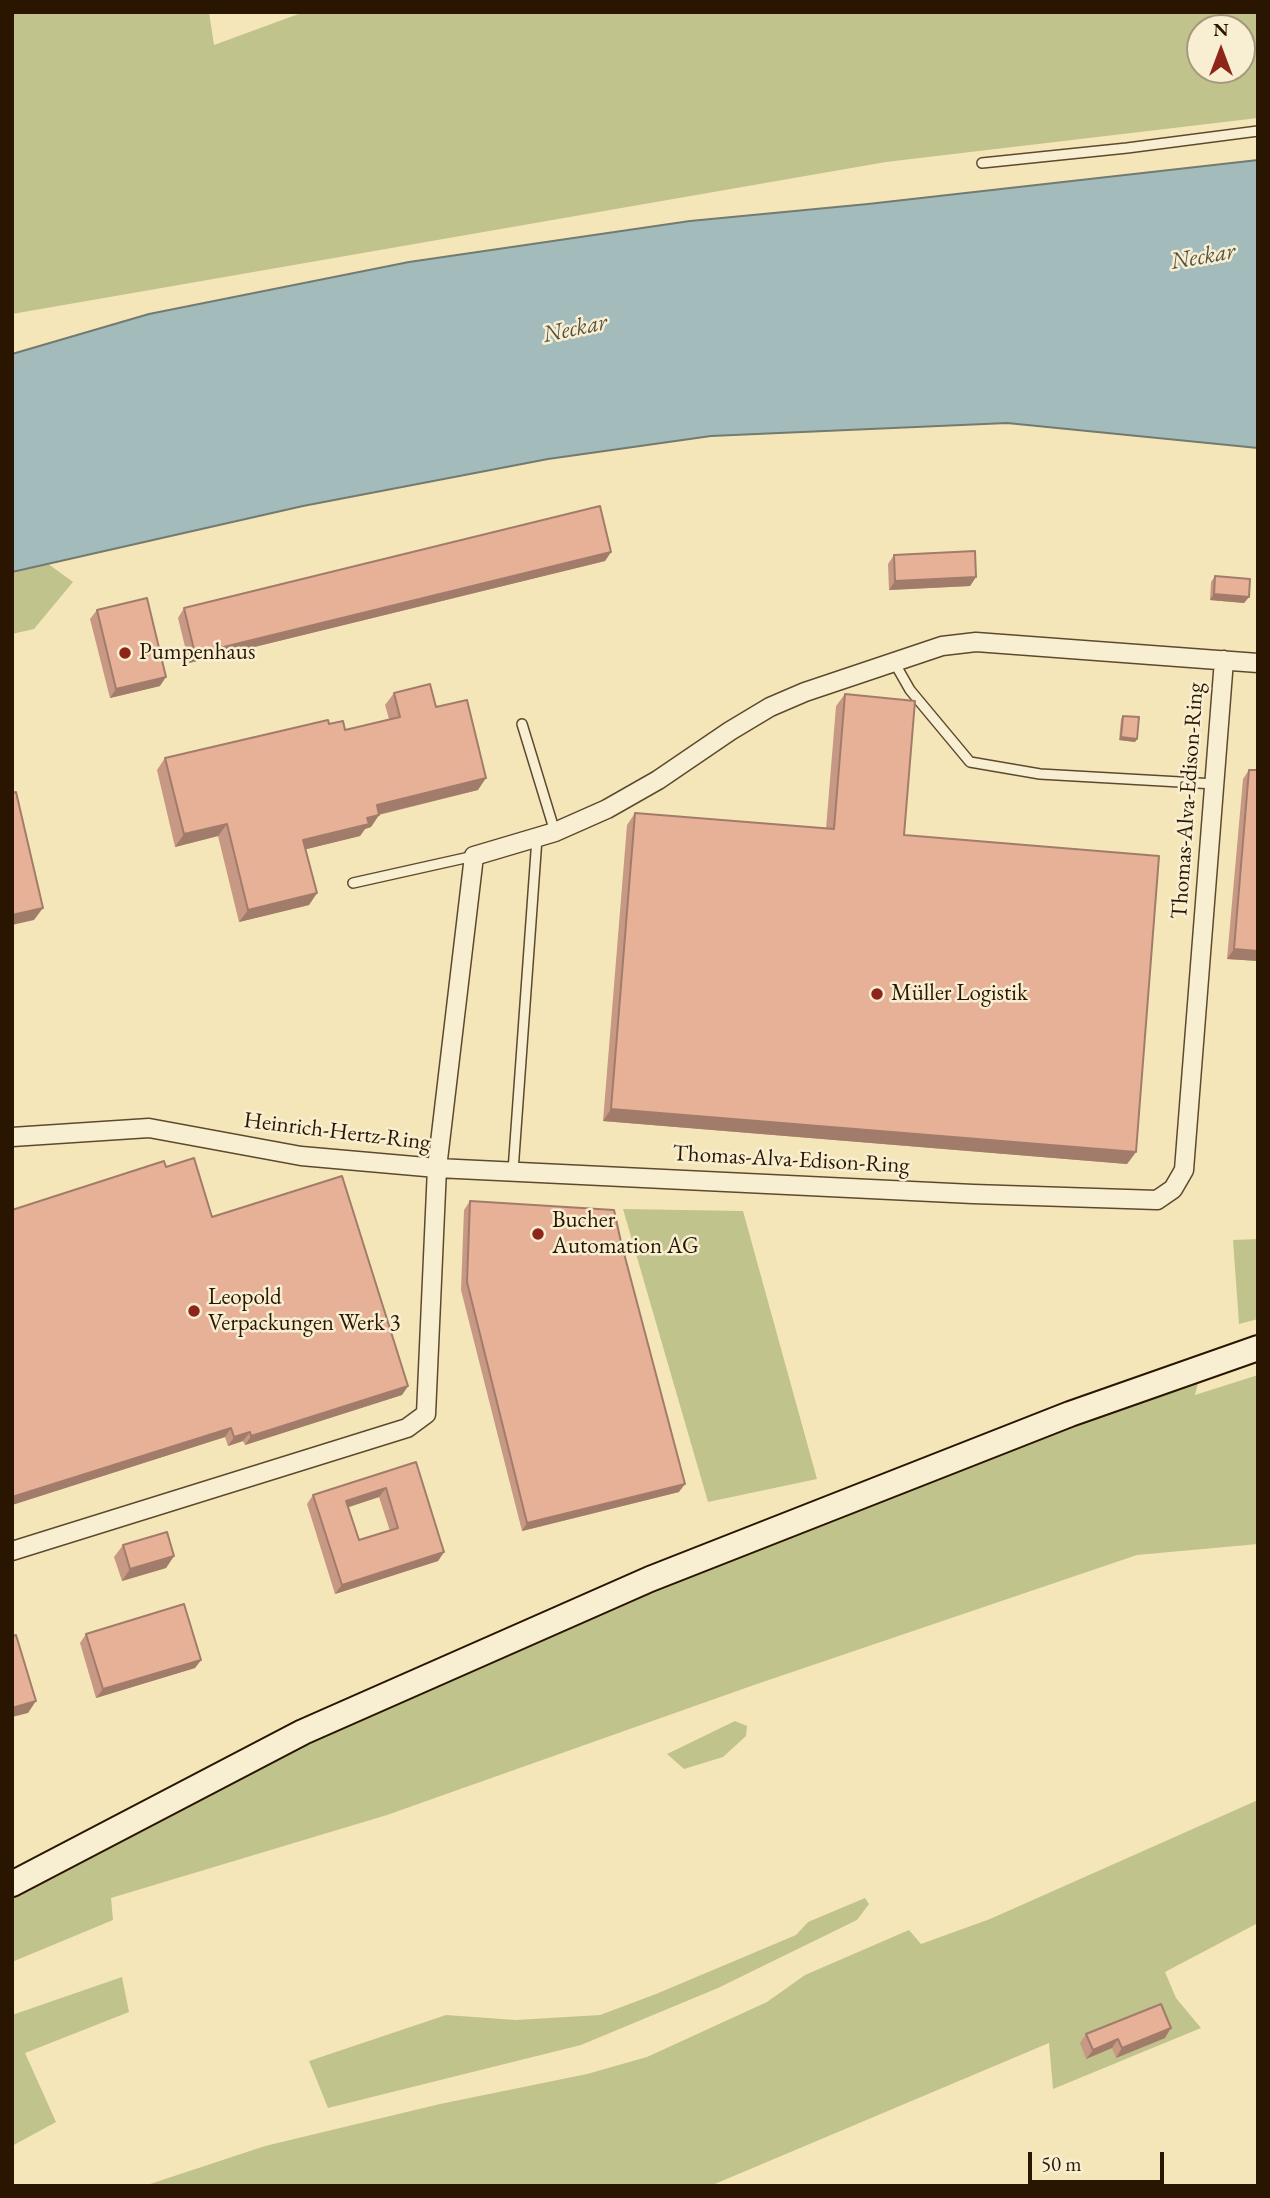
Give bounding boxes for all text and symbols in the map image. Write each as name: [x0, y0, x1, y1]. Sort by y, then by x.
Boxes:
north arrow: [1186, 14, 1256, 84]
text: N: [1213, 17, 1229, 42]
water label: Neckar: [1168, 237, 1238, 277]
water label: Neckar: [540, 308, 610, 350]
place label: Pumpenhaus: [139, 639, 255, 667]
marker: Pumpenhaus: [117, 645, 133, 661]
street label: Thomas-Alva-Edison-Ring: [1166, 682, 1210, 920]
place label: Müller Logistik: [891, 980, 1028, 1008]
marker: Müller Logistik: [869, 986, 885, 1002]
street label: Heinrich-Hertz-Ring: [242, 1107, 432, 1157]
street label: Thomas-Alva-Edison-Ring: [672, 1140, 910, 1180]
place label: Bucher Automation AG: [552, 1207, 699, 1261]
marker: Bucher Automation AG: [530, 1226, 546, 1242]
place label: Leopold Verpackungen Werk 3: [208, 1284, 400, 1338]
marker: Leopold Verpackungen Werk 3: [186, 1303, 202, 1319]
scale bar: [1032, 2138, 1168, 2182]
text: 50 m: [1041, 2150, 1082, 2177]

